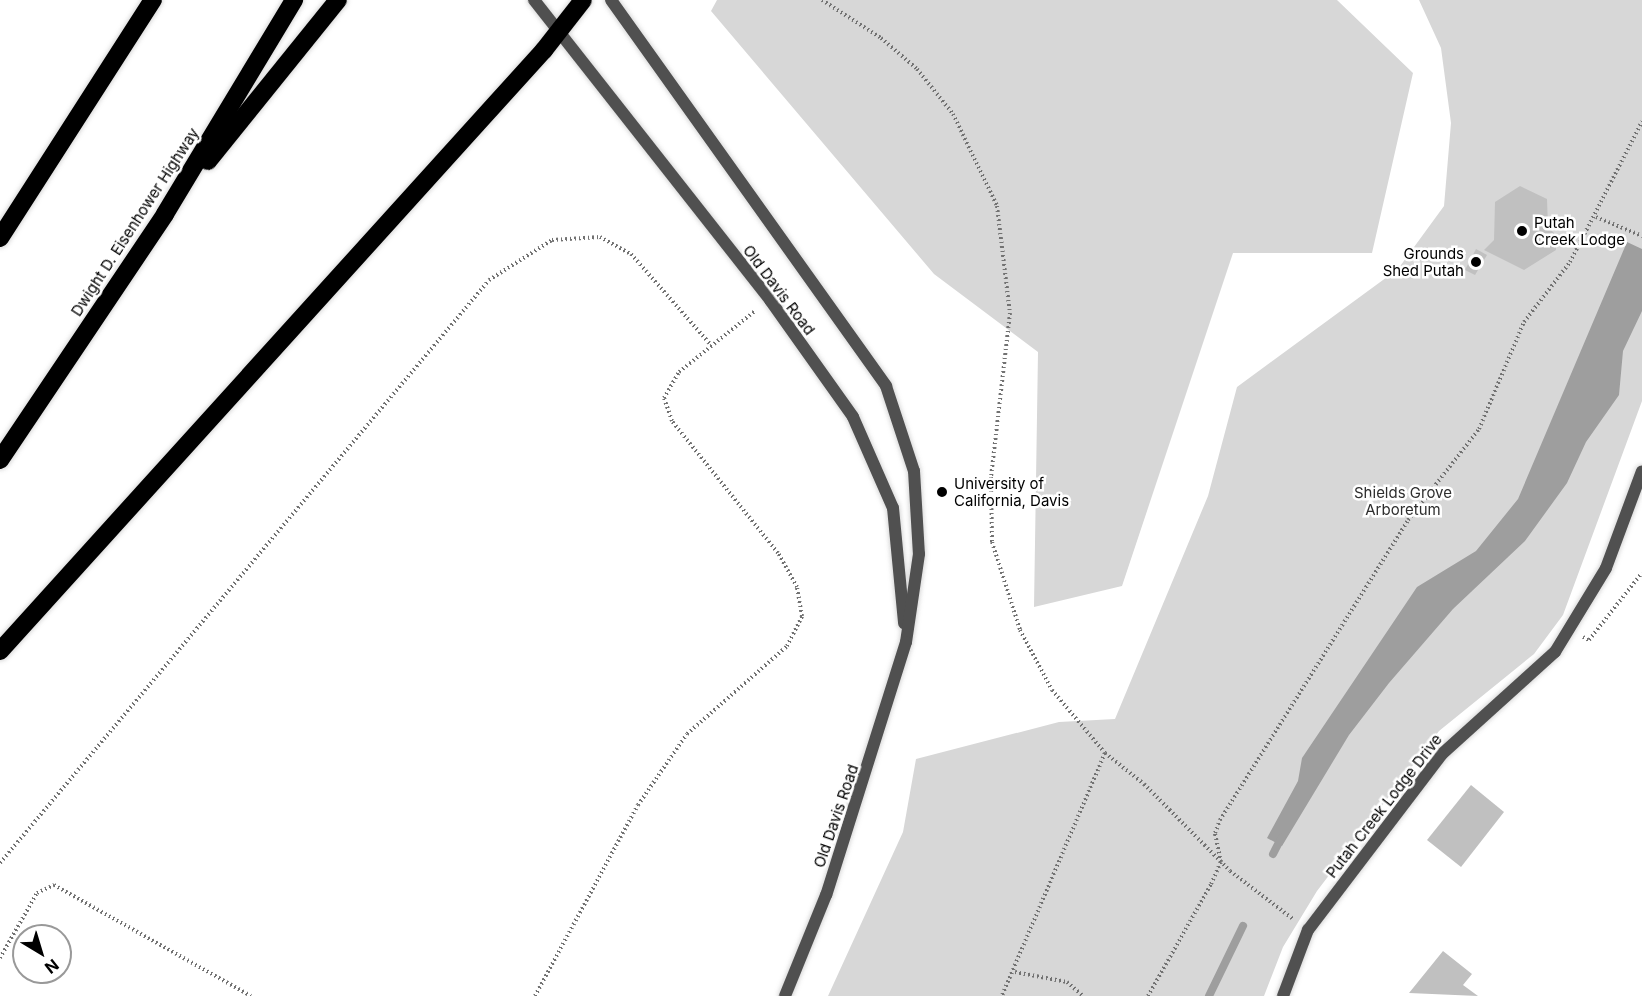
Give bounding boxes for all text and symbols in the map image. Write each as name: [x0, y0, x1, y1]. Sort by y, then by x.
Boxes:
street label: Dwight D. Eisenhower Highway: [67, 125, 203, 319]
place label: Putah Creek Lodge: [1534, 213, 1625, 248]
marker: Putah Creek Lodge: [1515, 224, 1529, 238]
street label: Old Davis Road: [739, 241, 819, 339]
place label: Grounds Shed Putah: [1383, 244, 1464, 279]
marker: Grounds Shed Putah: [1469, 255, 1483, 269]
place label: University of California, Davis: [954, 474, 1069, 509]
park label: Shields Grove Arboretum: [1354, 483, 1452, 518]
marker: University of California, Davis: [935, 485, 949, 499]
street label: Putah Creek Lodge Drive: [1322, 731, 1446, 881]
street label: Old Davis Road: [810, 762, 862, 870]
north arrow: [12, 924, 72, 984]
text: N: [41, 955, 63, 978]

